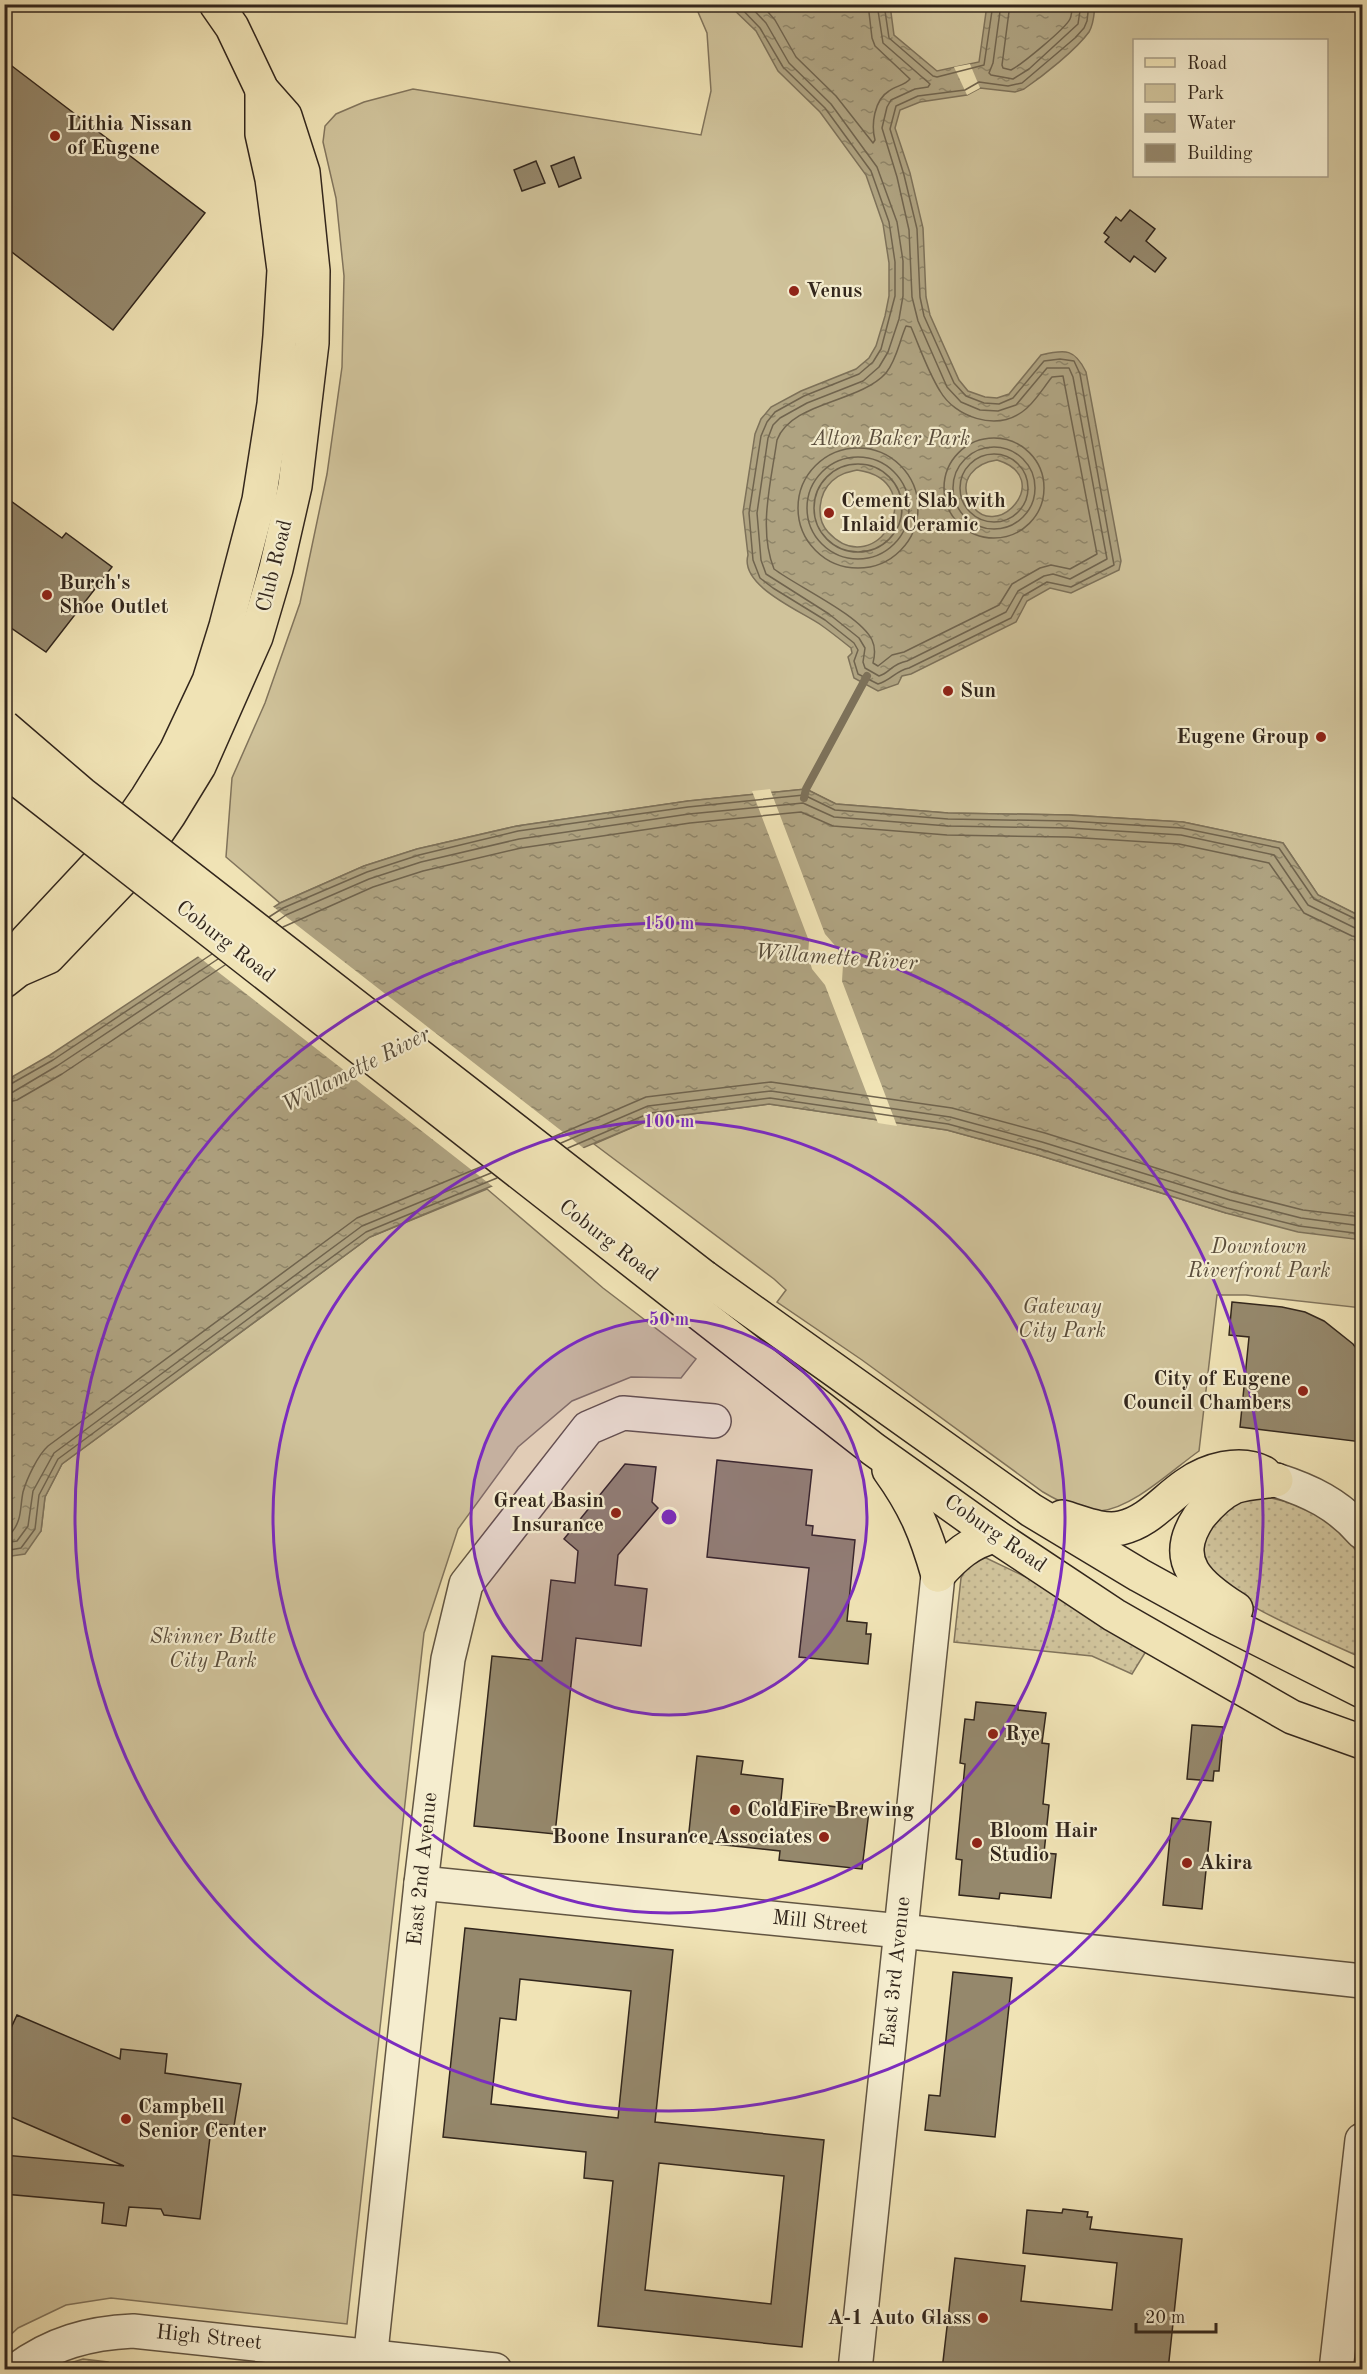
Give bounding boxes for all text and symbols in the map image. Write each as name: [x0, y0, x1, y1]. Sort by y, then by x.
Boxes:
legend: [1133, 39, 1328, 177]
text: Road: [1187, 55, 1227, 73]
text: Park: [1187, 85, 1224, 103]
place label: Lithia Nissan of Eugene: [67, 114, 192, 159]
text: Water: [1187, 115, 1236, 133]
marker: Lithia Nissan of Eugene: [48, 129, 62, 143]
text: Building: [1187, 145, 1253, 163]
place label: Venus: [806, 281, 862, 302]
marker: Venus: [787, 284, 801, 298]
park label: Alton Baker Park: [811, 429, 970, 450]
place label: Cement Slab with Inlaid Ceramic: [841, 491, 1006, 536]
marker: Cement Slab with Inlaid Ceramic: [822, 506, 836, 520]
street label: Club Road: [253, 518, 297, 614]
place label: Burch's Shoe Outlet: [59, 573, 169, 618]
marker: Burch's Shoe Outlet: [40, 588, 54, 602]
place label: Sun: [960, 681, 996, 702]
marker: Sun: [941, 684, 955, 698]
place label: Eugene Group: [1176, 727, 1309, 748]
marker: Eugene Group: [1314, 730, 1328, 744]
street label: Coburg Road: [172, 897, 278, 987]
text: 150 m: [644, 915, 694, 933]
water label: Willamette River: [754, 941, 919, 975]
water label: Willamette River: [278, 1023, 434, 1117]
text: 100 m: [644, 1113, 694, 1131]
street label: Coburg Road: [555, 1196, 661, 1286]
park label: Downtown Riverfront Park: [1186, 1237, 1331, 1282]
park label: Gateway City Park: [1018, 1297, 1106, 1342]
text: 50 m: [649, 1311, 689, 1329]
place label: City of Eugene Council Chambers: [1123, 1369, 1291, 1414]
marker: City of Eugene Council Chambers: [1296, 1384, 1310, 1398]
place label: Great Basin Insurance: [493, 1491, 604, 1536]
street label: Coburg Road: [940, 1491, 1050, 1577]
marker: Great Basin Insurance: [609, 1506, 623, 1520]
centre of rings: [659, 1507, 679, 1527]
park label: Skinner Butte City Park: [150, 1627, 276, 1672]
place label: Rye: [1005, 1724, 1040, 1745]
marker: Rye: [986, 1727, 1000, 1741]
street label: East 2nd Avenue: [404, 1791, 442, 1947]
place label: ColdFire Brewing: [747, 1800, 915, 1821]
marker: ColdFire Brewing: [728, 1803, 742, 1817]
place label: Bloom Hair Studio: [989, 1821, 1098, 1866]
place label: Boone Insurance Associates: [552, 1827, 812, 1848]
marker: Boone Insurance Associates: [817, 1830, 831, 1844]
marker: Bloom Hair Studio: [970, 1836, 984, 1850]
place label: Akira: [1199, 1853, 1253, 1874]
marker: Akira: [1180, 1856, 1194, 1870]
street label: East 3rd Avenue: [878, 1896, 914, 2048]
street label: Mill Street: [771, 1908, 869, 1938]
place label: Campbell Senior Center: [138, 2097, 267, 2142]
marker: Campbell Senior Center: [119, 2112, 133, 2126]
scale bar: [1136, 2296, 1216, 2334]
place label: A-1 Auto Glass: [828, 2308, 971, 2329]
text: 20 m: [1145, 2309, 1185, 2327]
marker: A-1 Auto Glass: [976, 2311, 990, 2325]
street label: High Street: [155, 2322, 263, 2354]

